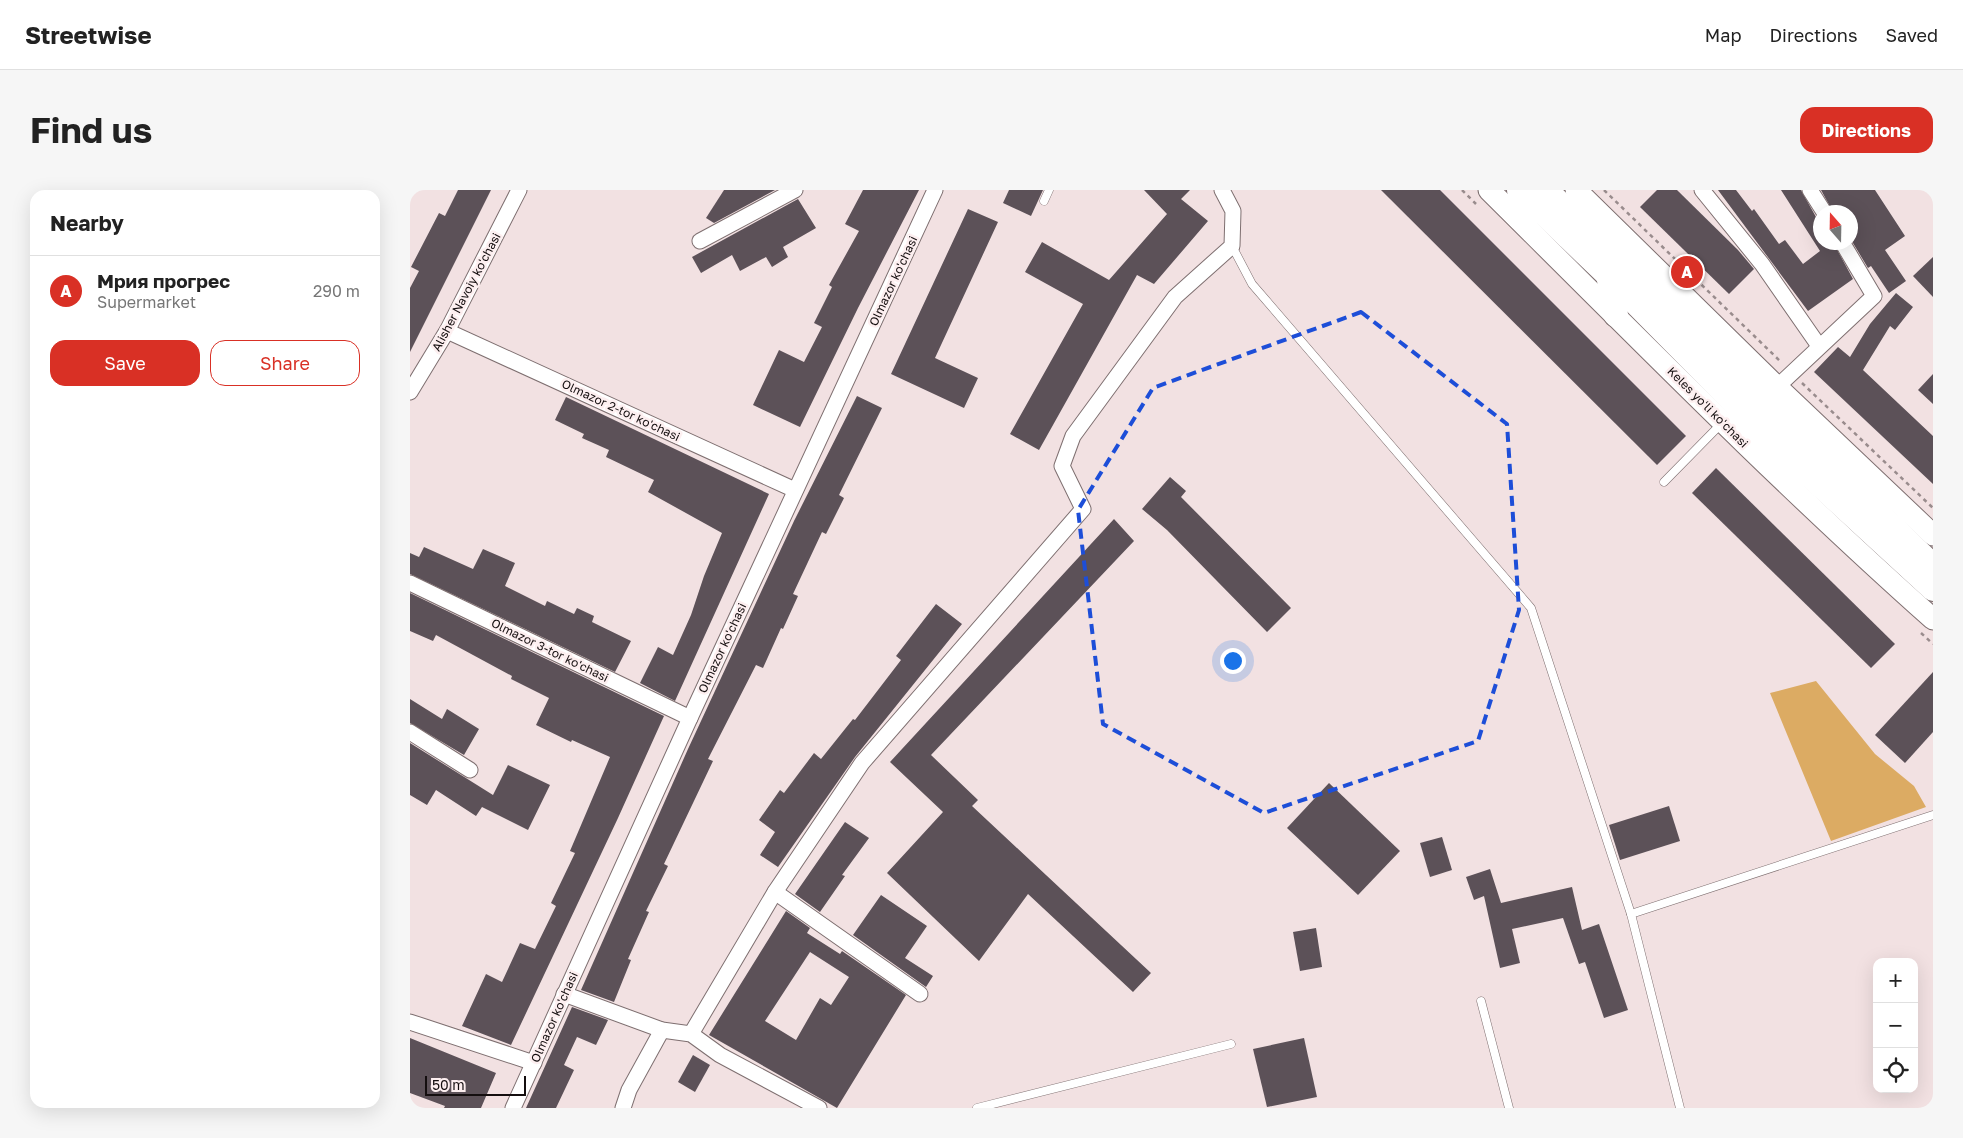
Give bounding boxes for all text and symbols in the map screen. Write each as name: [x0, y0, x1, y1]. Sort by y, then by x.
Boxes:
text: Streetwise: [25, 20, 152, 49]
text: Map: [1705, 24, 1741, 46]
text: Directions: [1769, 24, 1857, 46]
text: Saved: [1885, 24, 1938, 46]
button: Directions: [1800, 107, 1933, 153]
text: Find us: [30, 109, 152, 151]
north arrow: [1813, 205, 1858, 250]
text: Nearby: [50, 210, 124, 236]
street label: Alisher Navoiy ko'chasi: [428, 230, 504, 354]
street label: Olmazor ko'chasi: [866, 234, 920, 328]
pin: A: [1671, 253, 1703, 291]
text: Мрия прогрес: [97, 269, 230, 292]
text: A: [60, 281, 72, 301]
text: 290 m: [313, 281, 360, 301]
text: Supermarket: [97, 292, 196, 312]
button: Save: [50, 340, 200, 386]
button: Share: [210, 340, 360, 386]
street label: Keles yoʻli koʻchasi: [1664, 363, 1752, 451]
street label: Olmazor 2-tor ko'chasi: [559, 376, 683, 444]
street label: Olmazor ko'chasi: [695, 601, 749, 695]
street label: Olmazor 3-tor ko'chasi: [489, 615, 611, 685]
your location: [1220, 648, 1246, 674]
map controls: [1873, 958, 1918, 1093]
button: +: [1873, 958, 1918, 1003]
street label: Olmazor ko'chasi: [527, 969, 581, 1065]
button: −: [1873, 1003, 1918, 1048]
button: locate: [1873, 1048, 1918, 1093]
scale bar: [425, 1073, 526, 1096]
text: 50 m: [432, 1076, 465, 1093]

